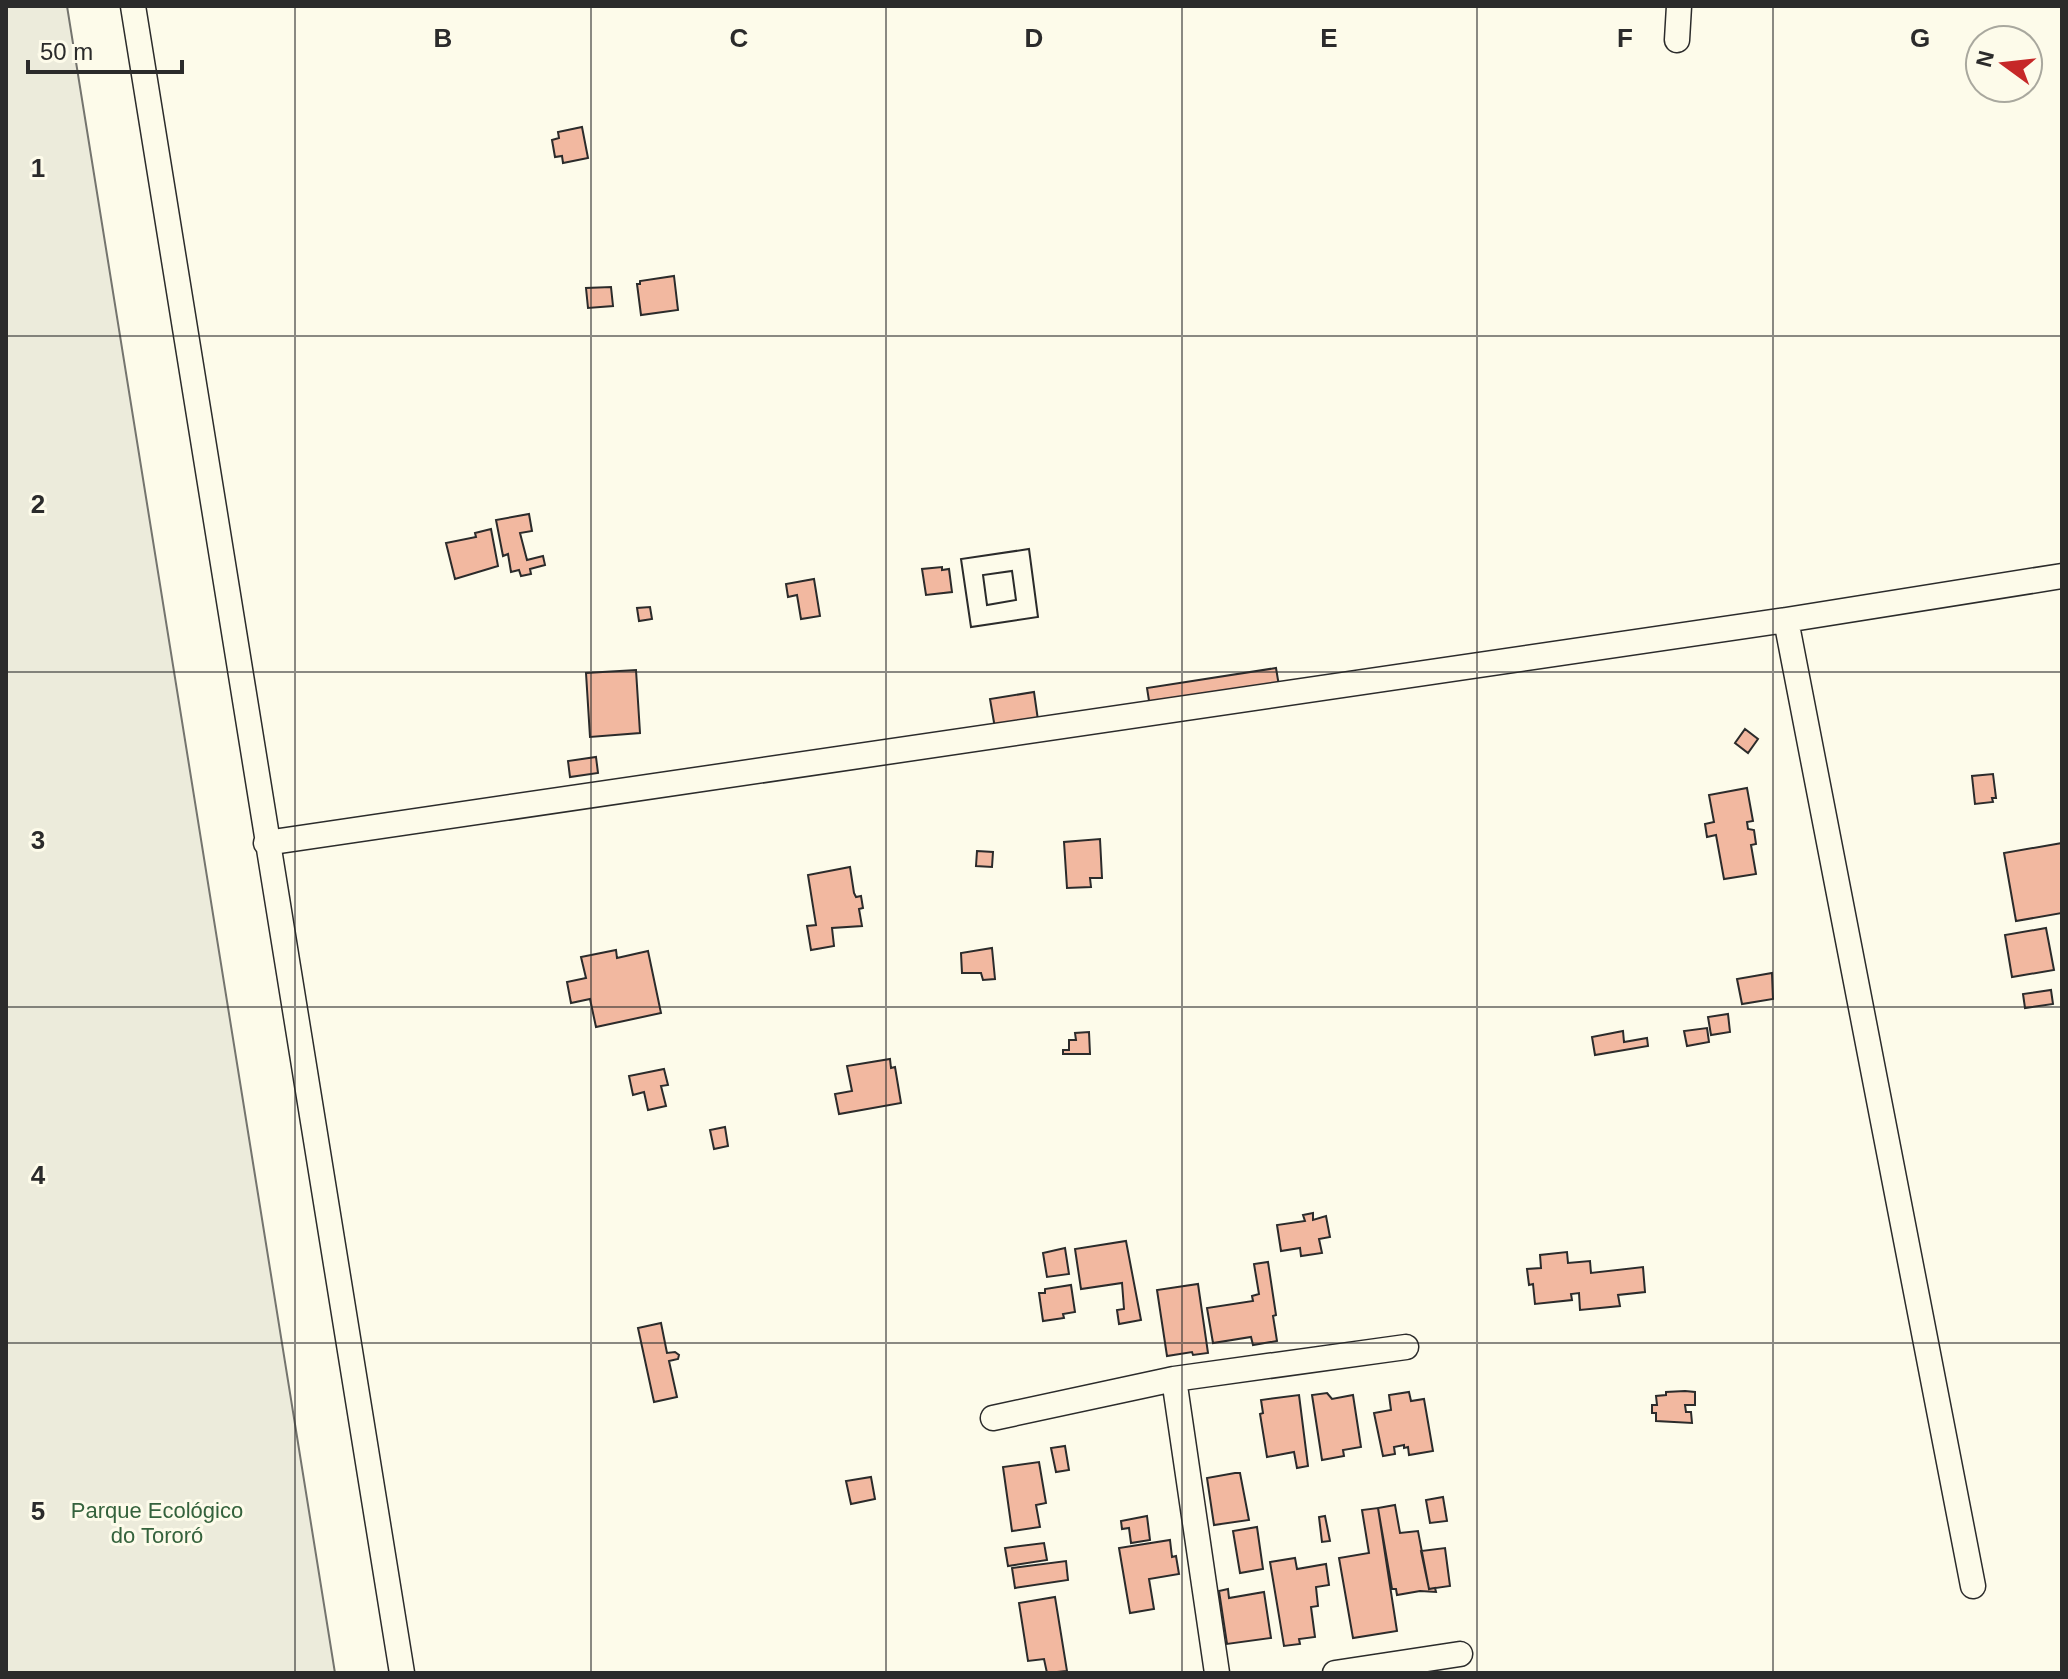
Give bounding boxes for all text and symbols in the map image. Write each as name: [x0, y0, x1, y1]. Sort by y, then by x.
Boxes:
text: B: [434, 23, 452, 53]
text: C: [730, 23, 749, 53]
text: D: [1025, 23, 1043, 53]
text: E: [1320, 23, 1338, 53]
text: F: [1617, 23, 1633, 53]
text: G: [1910, 23, 1930, 53]
scale bar: [28, 24, 182, 74]
north arrow: [1964, 24, 2044, 104]
text: 50 m: [40, 38, 93, 65]
text: N: [1971, 48, 1999, 70]
text: 1: [31, 153, 45, 183]
text: 2: [31, 489, 45, 519]
text: 3: [31, 825, 45, 855]
text: 4: [31, 1160, 46, 1190]
text: 5: [31, 1496, 45, 1526]
park label: Parque Ecológico do Tororó: [71, 1498, 243, 1548]

